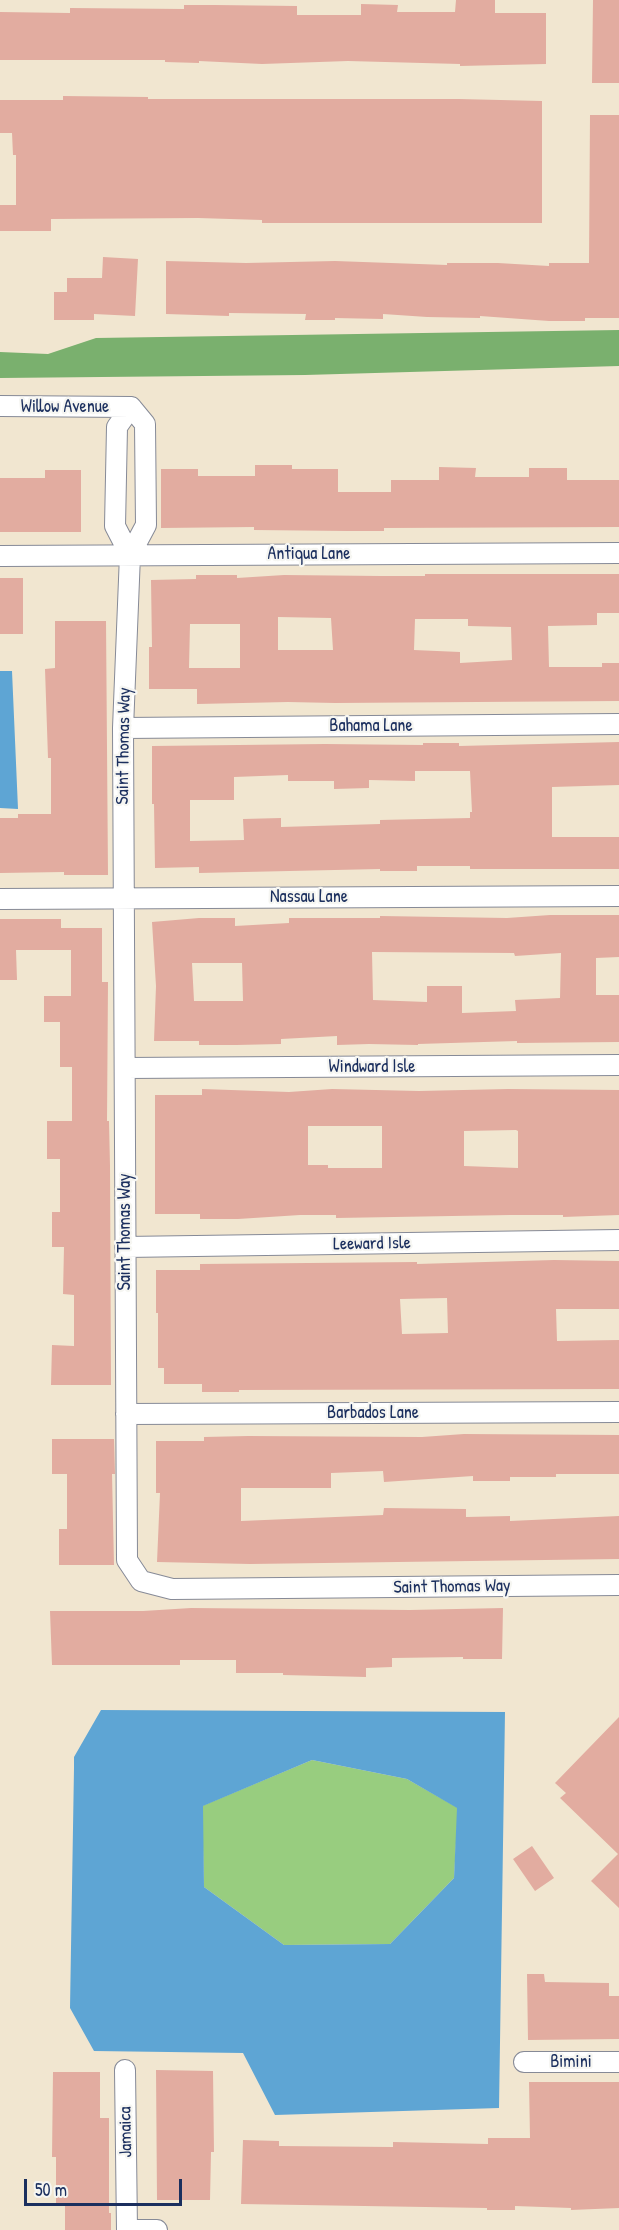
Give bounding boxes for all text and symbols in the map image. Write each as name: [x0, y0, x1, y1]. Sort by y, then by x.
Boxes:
street label: Willow Avenue: [21, 396, 109, 418]
street label: Antiqua Lane: [268, 543, 350, 565]
street label: Saint Thomas Way: [112, 687, 136, 805]
street label: Bahama Lane: [329, 715, 413, 737]
street label: Nassau Lane: [270, 886, 348, 908]
street label: Windward Isle: [329, 1056, 415, 1078]
street label: Saint Thomas Way: [114, 1173, 136, 1291]
street label: Leeward Isle: [333, 1233, 411, 1255]
street label: Barbados Lane: [327, 1402, 419, 1424]
street label: Saint Thomas Way: [393, 1575, 511, 1599]
street label: Bimini: [550, 2051, 592, 2073]
street label: Jamaica: [115, 2106, 137, 2158]
scale bar: [27, 2167, 184, 2205]
text: 50 m: [35, 2177, 67, 2202]

